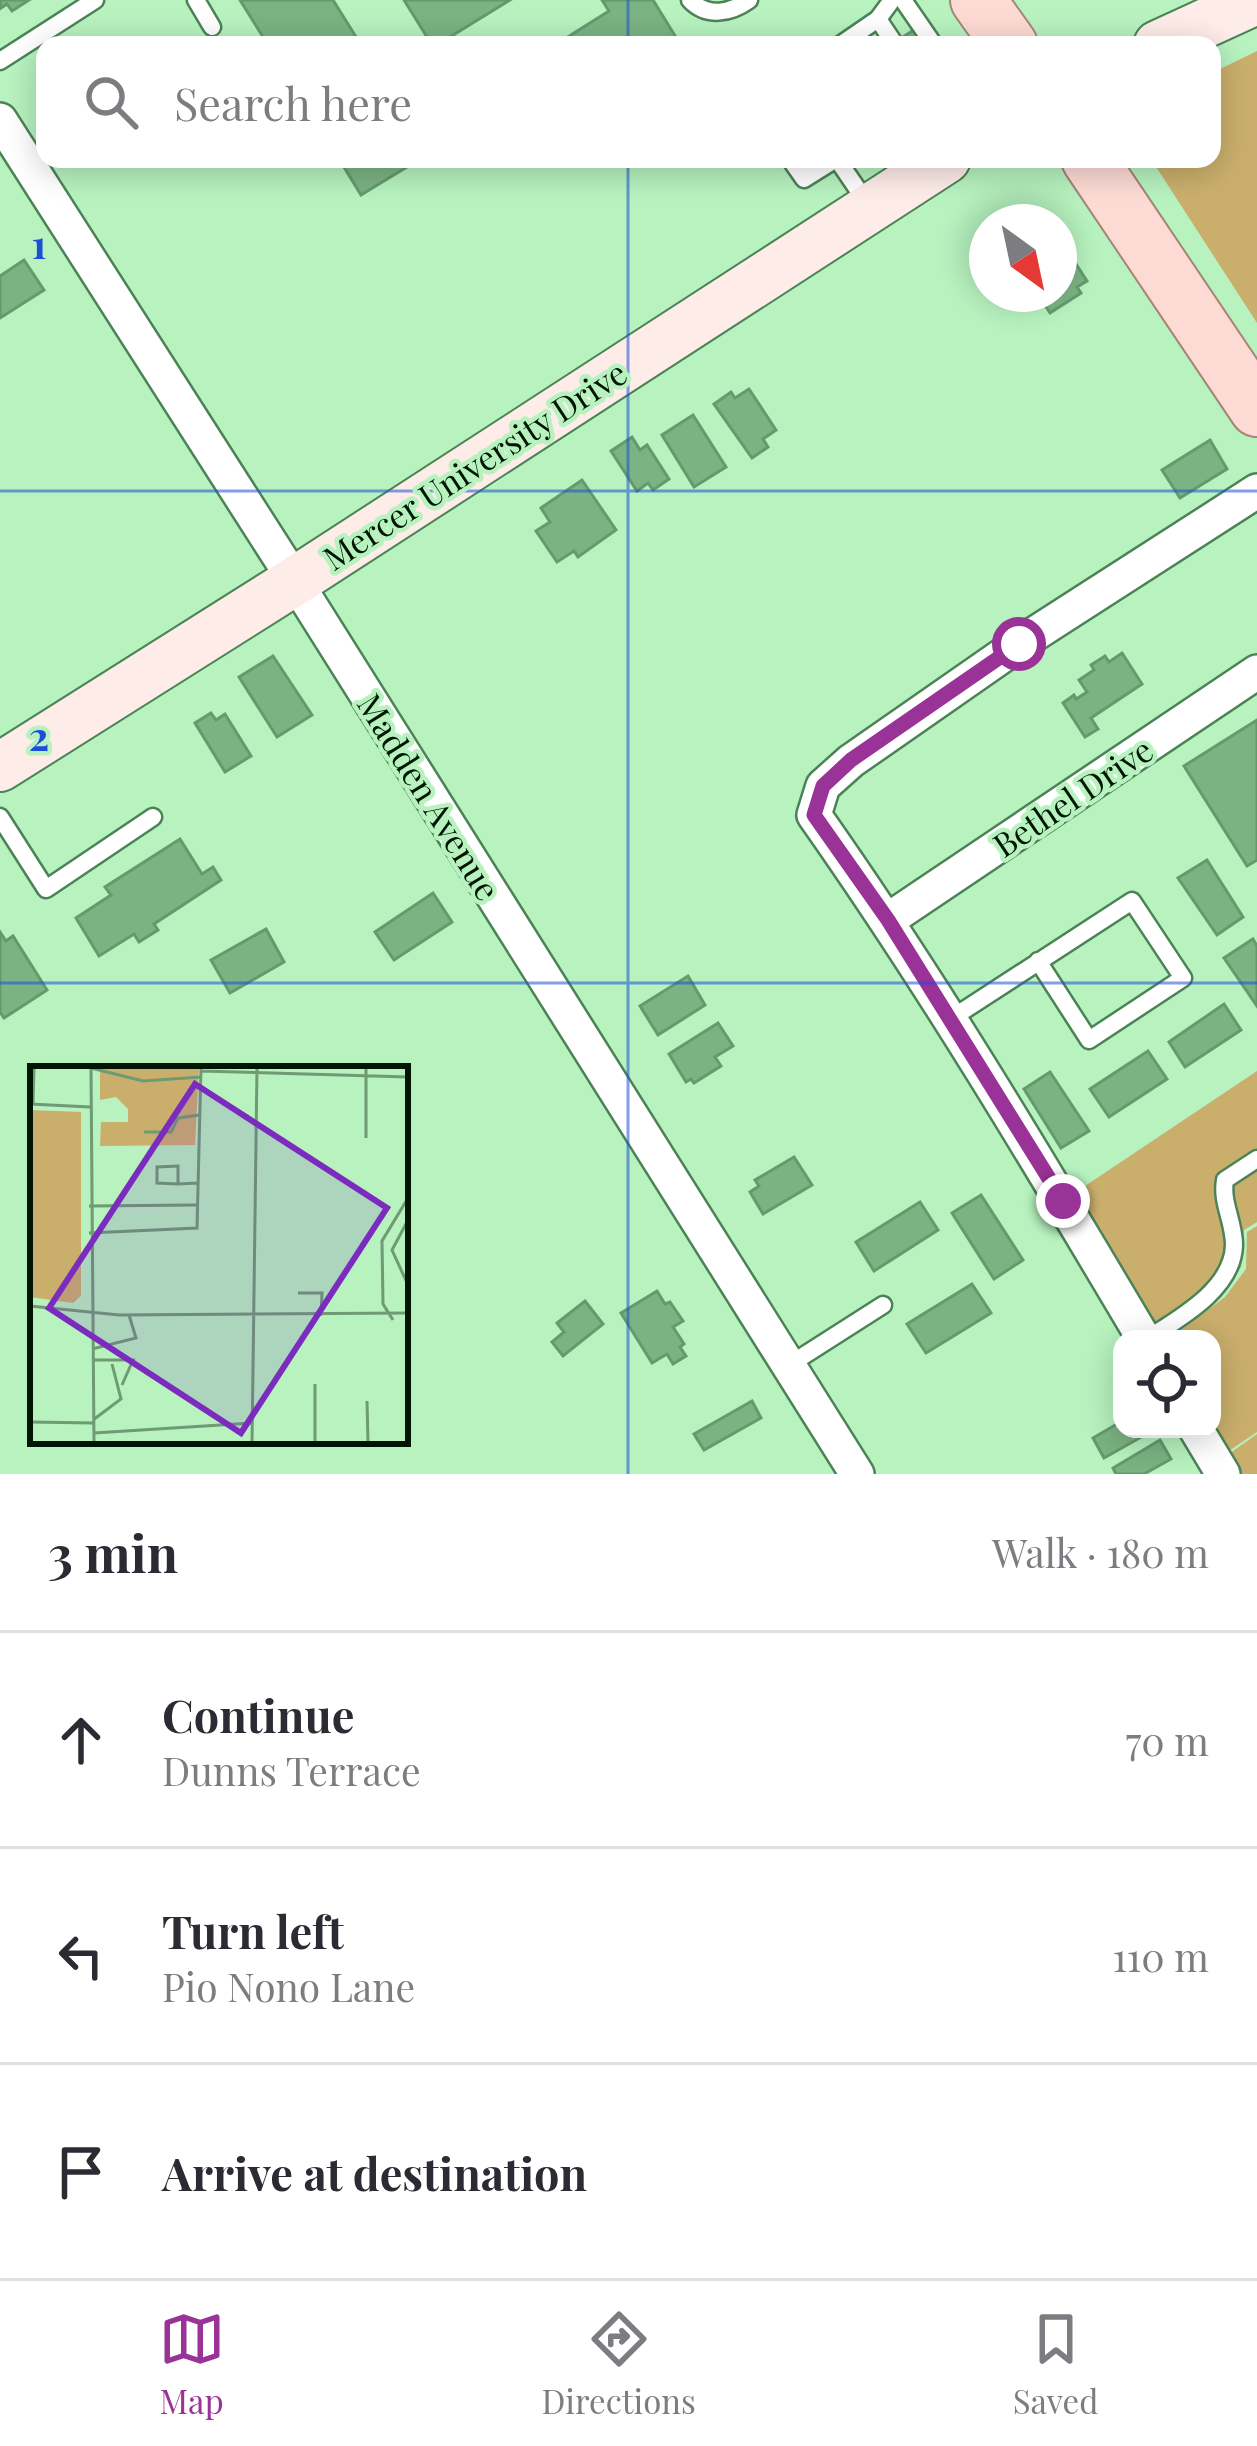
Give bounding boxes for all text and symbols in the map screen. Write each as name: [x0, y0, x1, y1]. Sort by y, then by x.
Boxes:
search box: [36, 36, 1221, 168]
icon: search: [78, 69, 144, 135]
text: Search here: [174, 72, 412, 132]
north arrow: [969, 204, 1077, 312]
text: 1: [32, 217, 46, 269]
street label: Mercer University Drive: [314, 349, 634, 579]
route start: [992, 617, 1046, 671]
street label: Madden Avenue: [349, 684, 511, 908]
text: 2: [29, 709, 49, 761]
street label: Bethel Drive: [984, 726, 1160, 866]
inset map: [30, 1066, 408, 1444]
route end: [1036, 1174, 1090, 1228]
map controls: [1113, 1330, 1221, 1438]
button: locate: [1113, 1330, 1221, 1438]
text: 3 min: [48, 1518, 178, 1586]
text: Walk · 180 m: [992, 1526, 1209, 1578]
text: Continue: [162, 1684, 354, 1744]
icon: ahead: [48, 1707, 114, 1773]
text: 70 m: [1125, 1714, 1209, 1766]
text: Dunns Terrace: [162, 1744, 421, 1796]
text: Turn left: [162, 1900, 344, 1960]
icon: left: [48, 1923, 114, 1989]
text: 110 m: [1112, 1930, 1209, 1982]
text: Pio Nono Lane: [162, 1960, 415, 2012]
icon: arrive: [48, 2139, 114, 2205]
text: Arrive at destination: [162, 2142, 587, 2202]
tab: Map: [159, 2306, 225, 2422]
tab: Directions: [542, 2306, 696, 2422]
tab: Saved: [1013, 2306, 1099, 2422]

